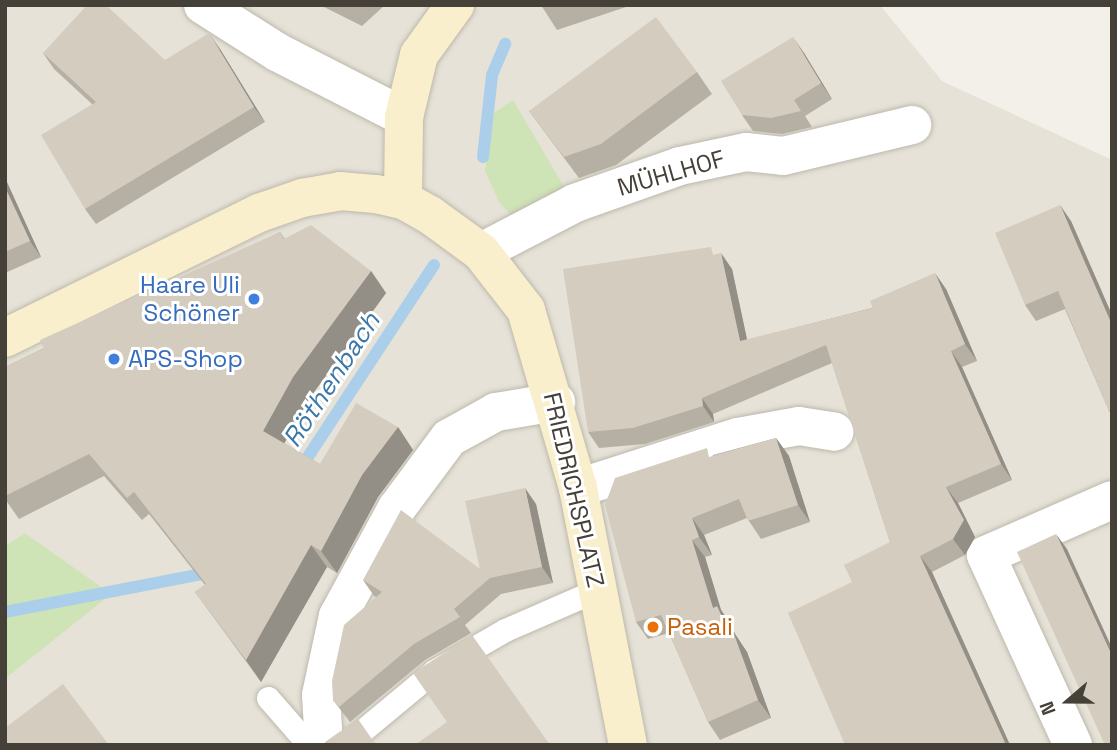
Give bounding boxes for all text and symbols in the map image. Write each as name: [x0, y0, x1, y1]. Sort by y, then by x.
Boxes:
street label: MÜHLHOF: [614, 144, 728, 202]
place label: Haare Uli Schöner: [140, 271, 240, 327]
marker: Haare Uli Schöner: [246, 291, 262, 307]
water label: Röthenbach: [277, 307, 387, 453]
place label: APS-Shop: [128, 345, 243, 373]
marker: APS-Shop: [106, 351, 122, 367]
street label: FRIEDRICHSPLATZ: [538, 390, 610, 590]
place label: Pasali: [667, 613, 733, 641]
marker: Pasali: [645, 619, 661, 635]
north arrow: [1033, 666, 1103, 736]
text: N: [1034, 698, 1062, 719]

